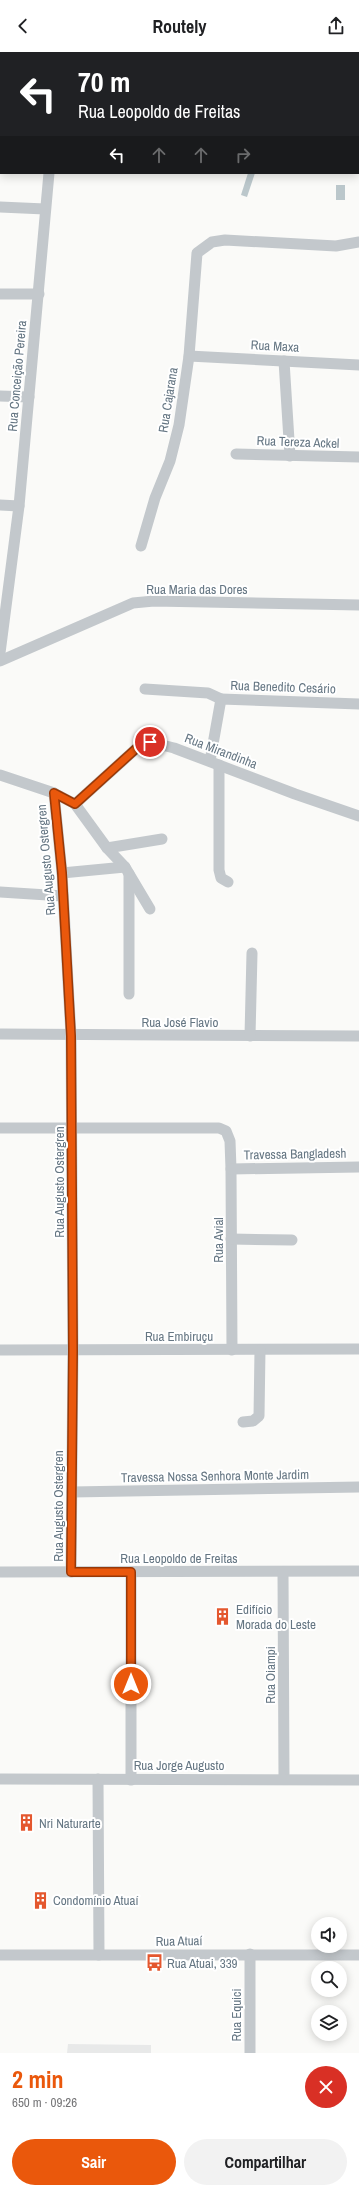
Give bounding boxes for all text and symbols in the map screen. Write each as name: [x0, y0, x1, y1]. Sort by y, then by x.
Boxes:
text: Routely: [152, 14, 207, 39]
icon: back: [12, 15, 34, 37]
icon: share: [325, 15, 347, 37]
text: 70 m: [78, 63, 130, 101]
icon: left: [12, 68, 64, 120]
text: Rua Leopoldo de Freitas: [78, 99, 240, 124]
icon: left: [106, 144, 128, 166]
icon: ahead: [148, 144, 170, 166]
icon: ahead: [190, 144, 212, 166]
icon: right: [232, 144, 254, 166]
street label: Rua Conceição Pereira: [4, 320, 30, 432]
street label: Rua Maxa: [250, 336, 300, 356]
street label: Rua Cajarana: [154, 366, 182, 434]
street label: Rua Tereza Ackel: [256, 432, 340, 452]
street label: Rua Maria das Dores: [146, 581, 248, 598]
street label: Rua Benedito Cesário: [230, 677, 336, 697]
pin: [133, 725, 167, 759]
street label: Rua Mirandinha: [182, 729, 260, 773]
icon: arrive: [139, 731, 161, 753]
street label: Rua Augusto Ostergren: [33, 804, 59, 916]
street label: Rua José Flavio: [141, 1014, 219, 1031]
street label: Rua Augusto Ostergren: [51, 1126, 68, 1238]
street label: Travessa Bangladesh: [244, 1145, 347, 1163]
street label: Rua Avial: [210, 1217, 227, 1263]
street label: Rua Embiruçu: [145, 1328, 213, 1345]
street label: Rua Augusto Ostergren: [50, 1450, 67, 1562]
street label: Travessa Nossa Senhora Monte Jardim: [121, 1466, 309, 1486]
street label: Rua Leopoldo de Freitas: [120, 1550, 238, 1567]
place label: Edifício Morada do Leste: [236, 1601, 316, 1633]
building icon: Edifício Morada do Leste: [213, 1606, 233, 1626]
street label: Rua Oiampi: [262, 1646, 279, 1704]
position arrow: [110, 1663, 152, 1705]
street label: Rua Jorge Augusto: [134, 1757, 224, 1774]
building icon: Nri Naturarte: [16, 1813, 36, 1833]
place label: Nri Naturarte: [39, 1815, 101, 1832]
building icon: Condomínio Atuaí: [30, 1890, 50, 1910]
place label: Condomínio Atuaí: [53, 1892, 139, 1909]
map controls: [311, 1917, 347, 2041]
button: sound: [311, 1917, 347, 1953]
street label: Rua Atuaí: [155, 1932, 204, 1950]
bus stop icon: Rua Atuai, 339: [144, 1953, 164, 1973]
place label: Rua Atuai, 339: [167, 1955, 238, 1972]
button: search: [311, 1961, 347, 1997]
street label: Rua Equici: [228, 1989, 245, 2041]
button: layers: [311, 2005, 347, 2041]
text: 2 min: [12, 2063, 63, 2095]
button: close: [305, 2066, 347, 2108]
text: 650 m · 09:26: [12, 2094, 77, 2111]
button: Sair: [12, 2139, 176, 2185]
button: Compartilhar: [184, 2139, 347, 2185]

